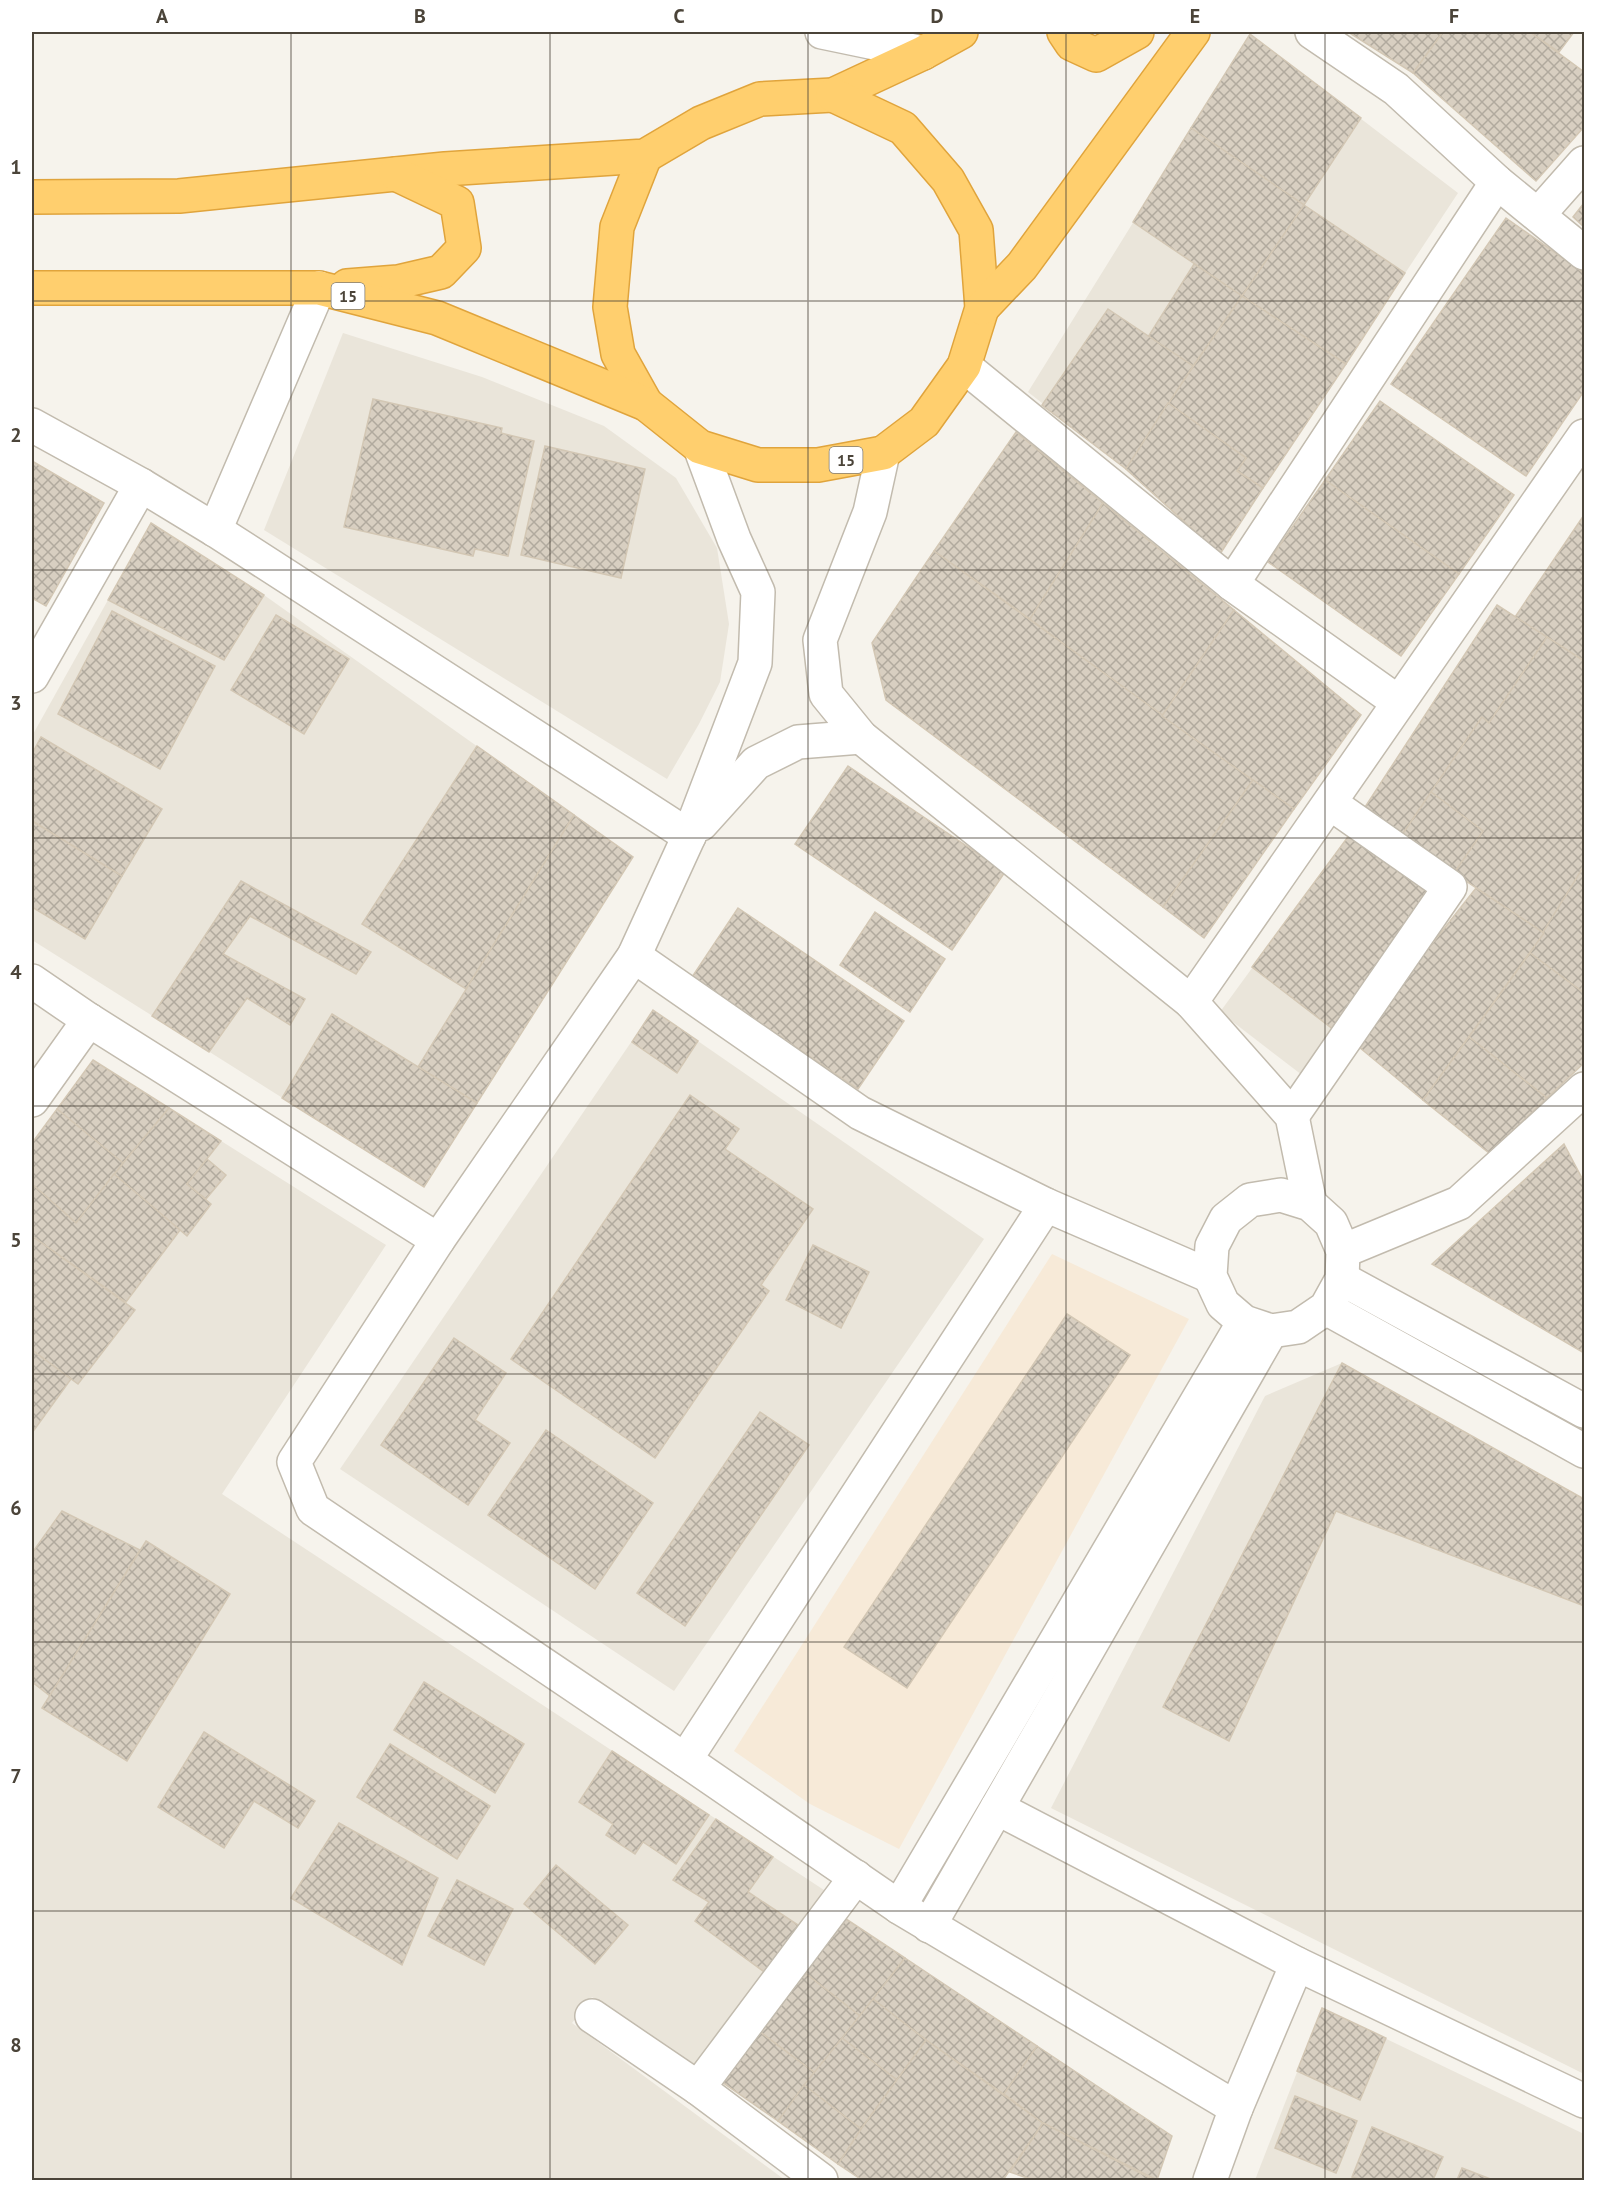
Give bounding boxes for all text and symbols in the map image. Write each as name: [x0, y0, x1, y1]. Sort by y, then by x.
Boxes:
text: A: [156, 3, 169, 29]
text: B: [414, 3, 426, 29]
text: C: [673, 3, 685, 29]
text: D: [931, 3, 944, 29]
text: E: [1190, 3, 1200, 29]
text: F: [1449, 3, 1459, 29]
text: 1: [10, 154, 22, 180]
road number: 15: [332, 283, 364, 309]
text: 2: [10, 422, 22, 448]
road number: 15: [830, 447, 862, 473]
text: 3: [10, 690, 22, 716]
text: 4: [10, 959, 22, 985]
text: 5: [10, 1227, 22, 1253]
text: 6: [10, 1495, 22, 1521]
text: 7: [10, 1763, 22, 1789]
text: 8: [10, 2032, 22, 2058]

